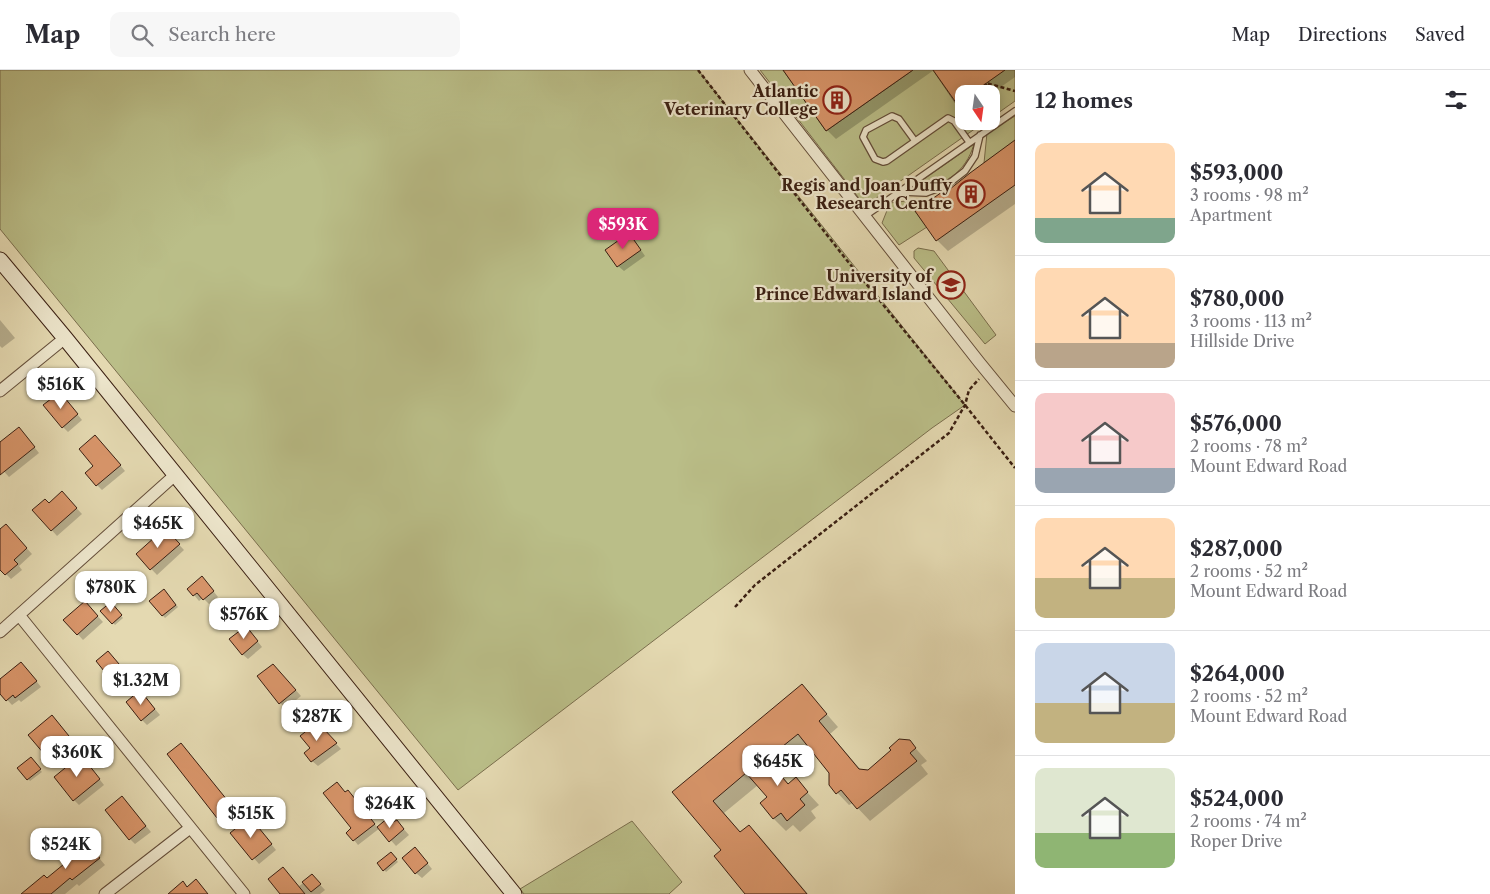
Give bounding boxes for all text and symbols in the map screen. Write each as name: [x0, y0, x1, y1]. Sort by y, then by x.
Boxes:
search box: [110, 12, 460, 57]
text: Map: [25, 20, 80, 49]
icon: search: [128, 21, 156, 49]
text: Search here: [168, 23, 276, 46]
text: Map: [1231, 24, 1270, 46]
text: Directions: [1298, 24, 1387, 46]
text: Saved: [1415, 24, 1465, 46]
place label: Atlantic Veterinary College: [663, 81, 818, 119]
building icon: Atlantic Veterinary College: [822, 85, 852, 115]
north arrow: [955, 85, 1000, 130]
map controls: [955, 85, 1000, 130]
icon: filters: [1442, 86, 1470, 114]
text: 12 homes: [1035, 88, 1133, 113]
text: $593,000: [1190, 160, 1283, 185]
icon: home: [1075, 163, 1135, 223]
place label: Regis and Joan Duffy Research Centre: [781, 175, 953, 213]
building icon: Regis and Joan Duffy Research Centre: [956, 179, 986, 209]
text: 3 rooms · 98 m²: [1190, 185, 1309, 205]
text: Apartment: [1190, 205, 1272, 225]
pin: $593K: [588, 208, 658, 250]
text: $593K: [598, 214, 648, 234]
place label: University of Prince Edward Island: [755, 266, 934, 304]
school or university icon: University of Prince Edward Island: [936, 270, 966, 300]
text: $780,000: [1190, 286, 1284, 311]
icon: home: [1075, 288, 1135, 348]
text: 3 rooms · 113 m²: [1190, 311, 1312, 331]
text: Hillside Drive: [1190, 331, 1294, 351]
pin: $516K: [26, 368, 96, 410]
text: $516K: [37, 374, 85, 394]
text: $576,000: [1190, 411, 1282, 436]
icon: home: [1075, 413, 1135, 473]
text: 2 rooms · 78 m²: [1190, 436, 1308, 456]
text: Mount Edward Road: [1190, 456, 1347, 476]
pin: $465K: [123, 506, 193, 549]
text: $465K: [133, 513, 183, 533]
text: $287,000: [1190, 536, 1283, 561]
icon: home: [1075, 538, 1135, 598]
text: 2 rooms · 52 m²: [1190, 561, 1308, 581]
pin: $780K: [76, 570, 146, 613]
text: $780K: [86, 577, 136, 597]
text: Mount Edward Road: [1190, 581, 1347, 601]
pin: $576K: [209, 598, 279, 640]
text: $576K: [220, 604, 268, 624]
text: $264,000: [1190, 661, 1285, 686]
icon: home: [1075, 663, 1135, 723]
pin: $1.32M: [100, 664, 182, 706]
text: $1.32M: [113, 670, 169, 690]
text: 2 rooms · 52 m²: [1190, 686, 1308, 706]
pin: $287K: [282, 700, 352, 742]
text: $287K: [292, 706, 342, 726]
text: Mount Edward Road: [1190, 706, 1347, 726]
pin: $360K: [42, 736, 112, 778]
text: $360K: [52, 742, 102, 762]
pin: $645K: [743, 744, 813, 787]
text: $645K: [753, 751, 803, 771]
pin: $264K: [355, 786, 425, 829]
text: $524,000: [1190, 786, 1284, 811]
icon: home: [1075, 788, 1135, 848]
text: $264K: [365, 793, 415, 813]
pin: $515K: [216, 796, 286, 839]
text: $515K: [228, 803, 274, 823]
text: 2 rooms · 74 m²: [1190, 811, 1307, 831]
pin: $524K: [31, 828, 101, 870]
text: Roper Drive: [1190, 831, 1282, 851]
text: $524K: [41, 834, 91, 854]

